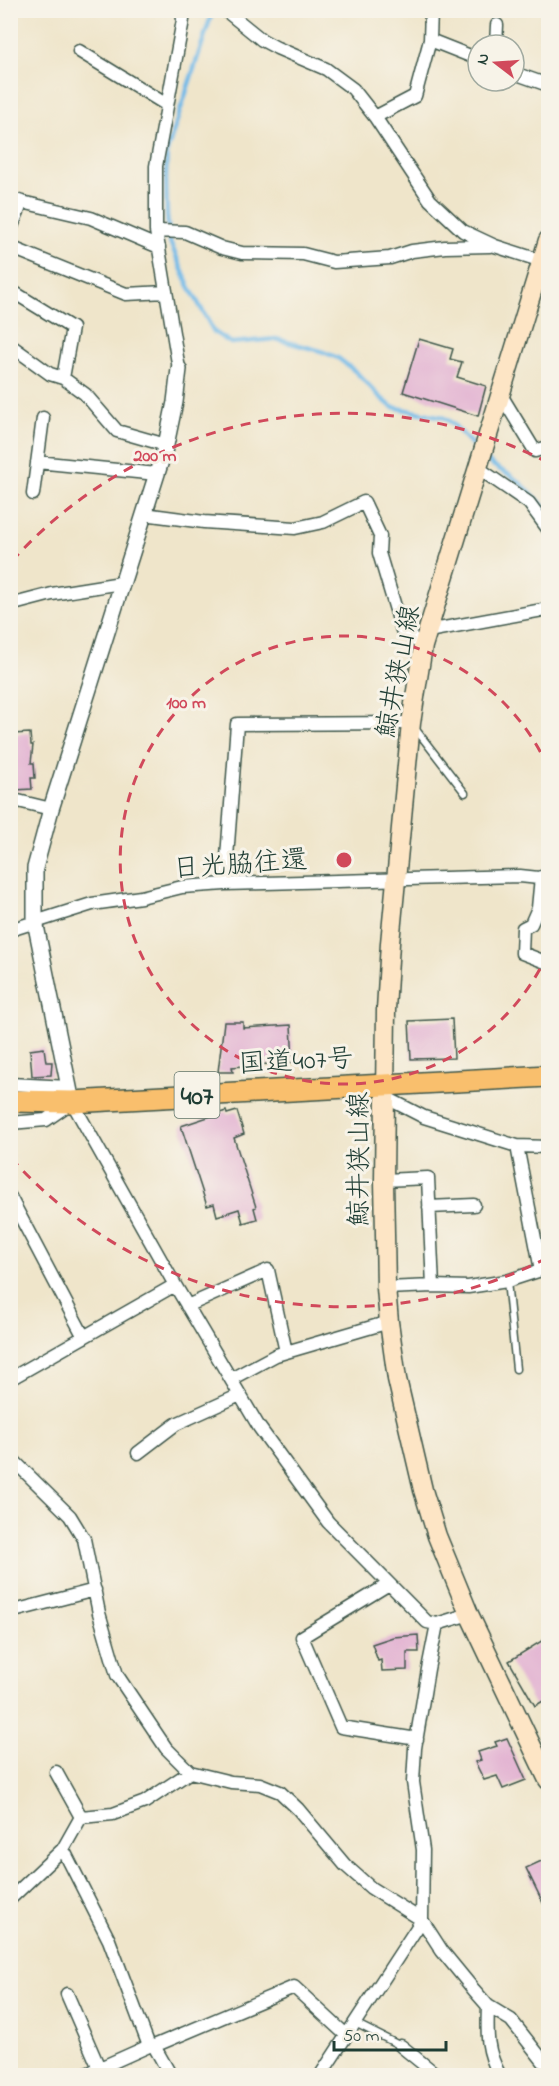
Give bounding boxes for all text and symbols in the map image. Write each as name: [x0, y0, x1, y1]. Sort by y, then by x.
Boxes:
north arrow: [466, 33, 526, 93]
text: N: [471, 50, 497, 68]
text: 200 m: [133, 444, 177, 470]
street label: 鯨井狭山線: [367, 601, 431, 741]
text: 100 m: [166, 691, 206, 717]
street label: 日光脇往還: [171, 841, 309, 890]
centre of rings: [334, 850, 354, 870]
street label: 国道407号: [238, 1040, 355, 1085]
road number: 407: [174, 1072, 220, 1118]
street label: 鯨井狭山線: [341, 1092, 380, 1227]
scale bar: [334, 2014, 446, 2052]
text: 50 m: [343, 2024, 380, 2050]

